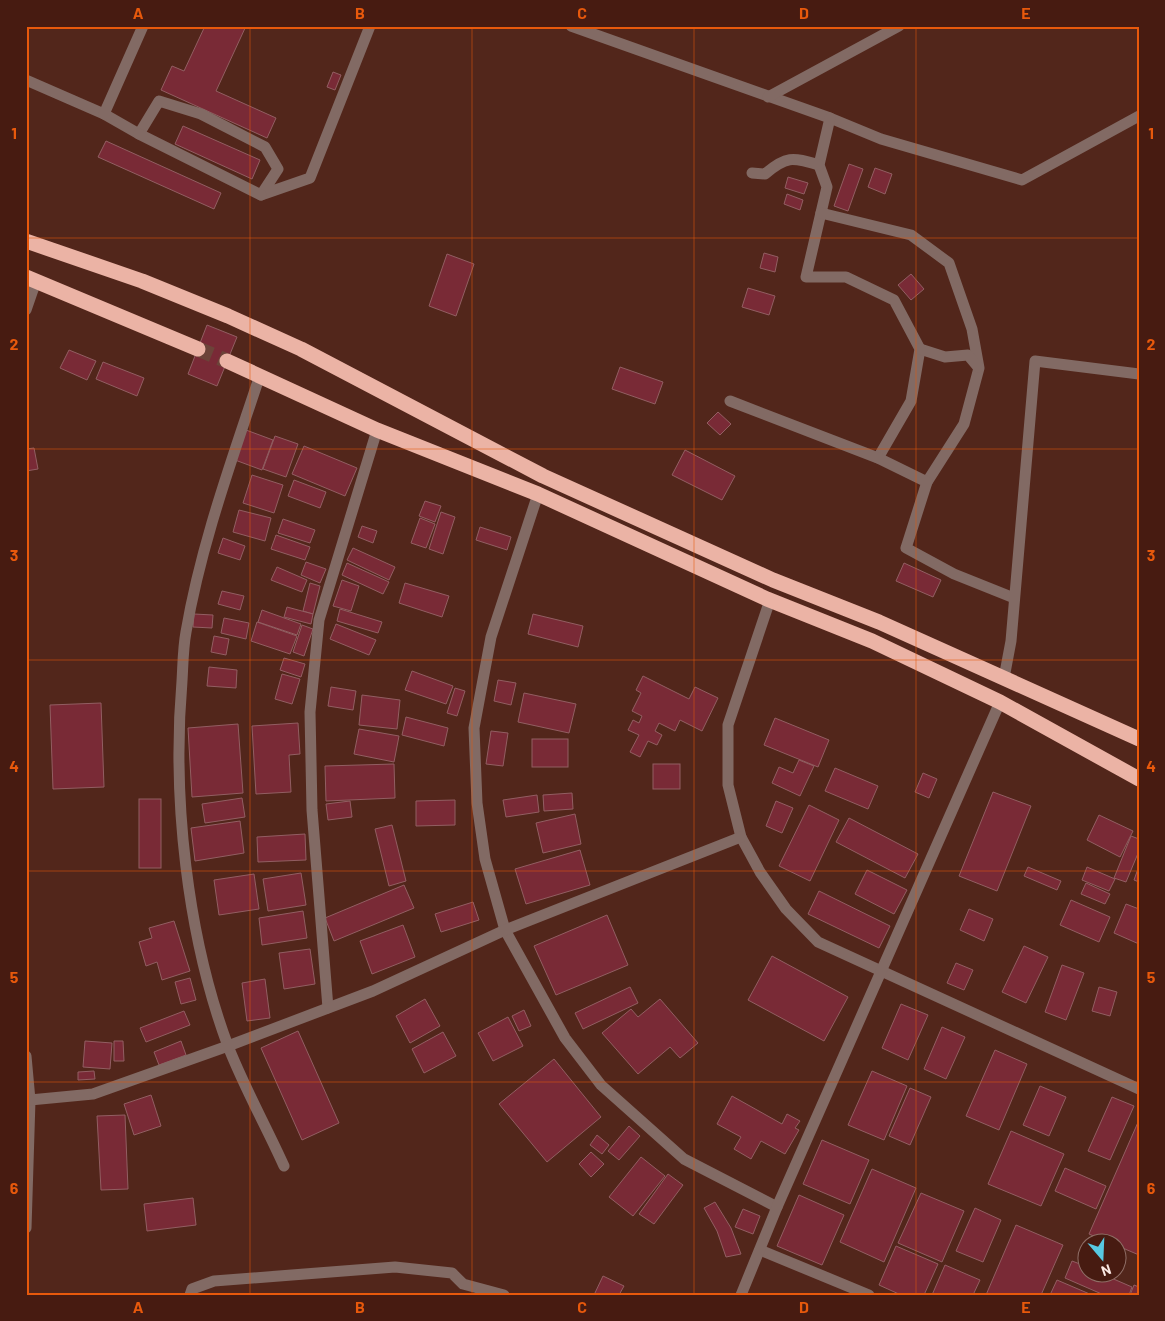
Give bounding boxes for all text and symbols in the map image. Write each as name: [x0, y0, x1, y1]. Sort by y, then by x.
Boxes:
text: A: [133, 3, 144, 22]
text: B: [355, 3, 365, 22]
text: C: [577, 3, 587, 22]
text: D: [799, 3, 809, 22]
text: E: [1021, 3, 1031, 22]
text: 1: [11, 123, 17, 142]
text: 1: [1148, 123, 1154, 142]
text: 2: [10, 334, 19, 353]
text: 2: [1147, 334, 1156, 353]
text: 3: [10, 545, 18, 564]
text: 3: [1147, 545, 1155, 564]
text: 4: [9, 756, 19, 775]
text: 4: [1146, 756, 1156, 775]
text: 5: [10, 967, 19, 986]
text: 5: [1147, 967, 1156, 986]
text: 6: [10, 1178, 19, 1197]
text: 6: [1147, 1178, 1156, 1197]
north arrow: [1078, 1234, 1128, 1284]
text: N: [1099, 1261, 1114, 1280]
text: A: [133, 1297, 144, 1316]
text: B: [355, 1297, 365, 1316]
text: C: [577, 1297, 587, 1316]
text: D: [799, 1297, 809, 1316]
text: E: [1021, 1297, 1031, 1316]

